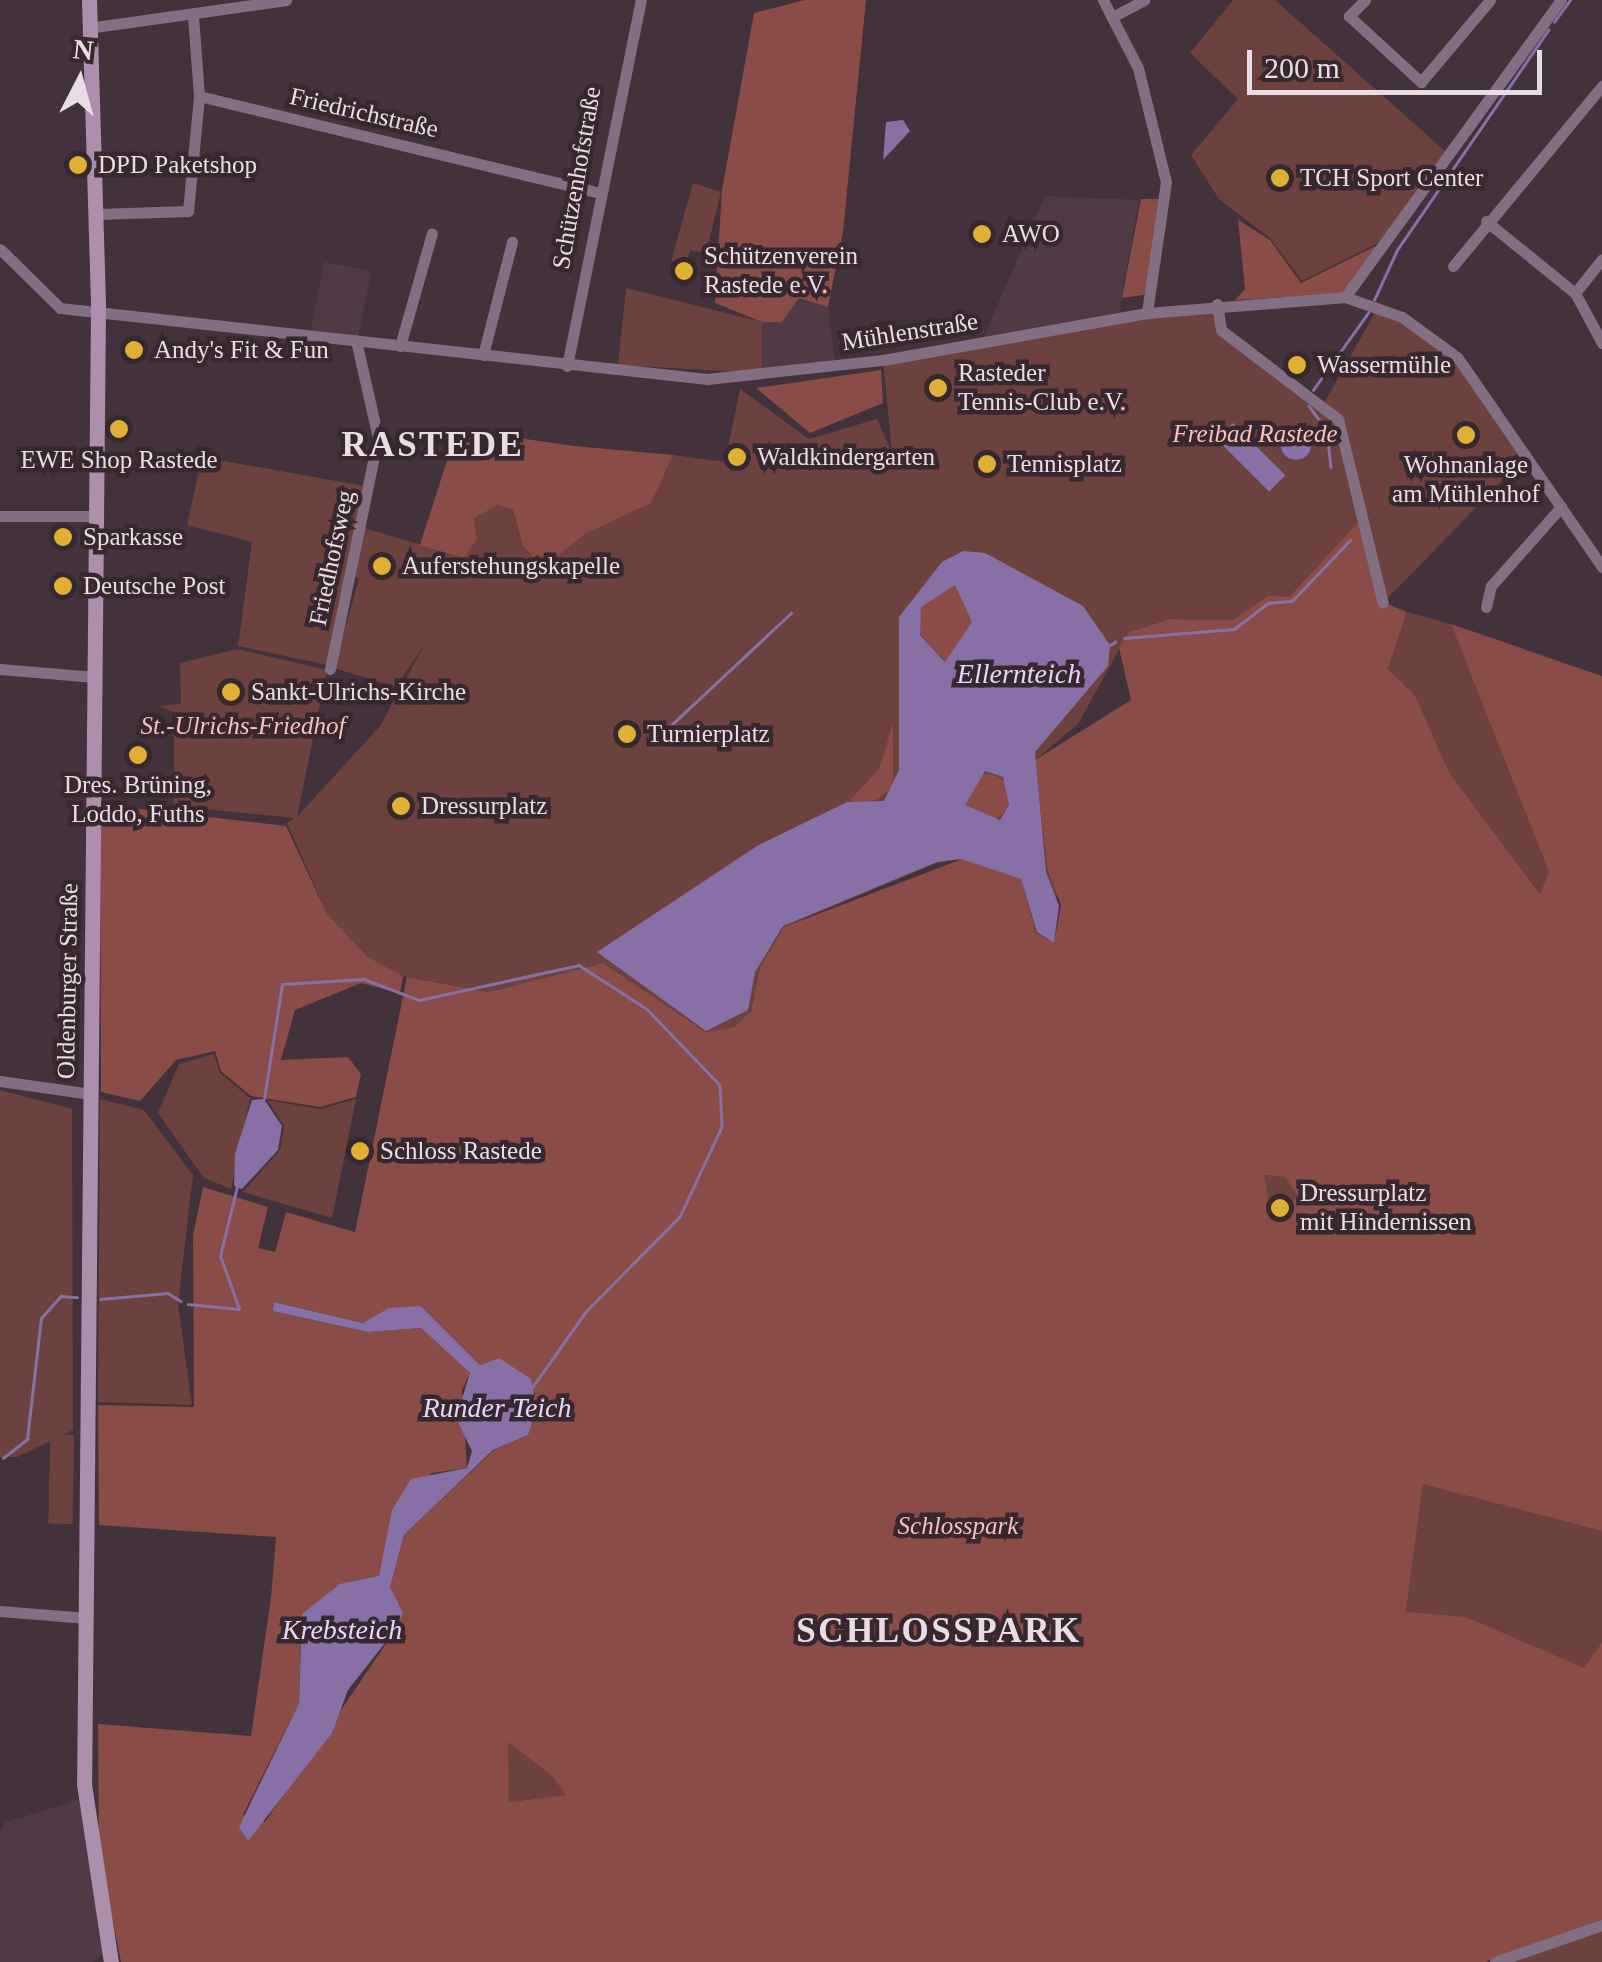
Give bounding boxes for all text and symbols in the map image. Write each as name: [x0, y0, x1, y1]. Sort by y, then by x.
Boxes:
north arrow: [30, 30, 130, 130]
scale bar: [1252, 30, 1547, 92]
text: N: [71, 33, 95, 66]
text: 200 m: [1264, 51, 1340, 84]
street label: Friedrichstraße: [287, 81, 441, 145]
street label: Schützenhofstraße: [546, 84, 608, 272]
place label: DPD Paketshop: [98, 150, 257, 180]
marker: DPD Paketshop: [67, 154, 89, 176]
place label: TCH Sport Center: [1300, 163, 1483, 193]
marker: TCH Sport Center: [1269, 167, 1291, 189]
place label: AWO: [1002, 219, 1060, 249]
marker: AWO: [971, 223, 993, 245]
place label: Schützenverein Rastede e.V.: [704, 242, 858, 301]
marker: Schützenverein Rastede e.V.: [673, 260, 695, 282]
street label: Mühlenstraße: [840, 306, 980, 358]
place label: Andy's Fit & Fun: [154, 335, 329, 365]
marker: Andy's Fit & Fun: [123, 339, 145, 361]
place label: Wassermühle: [1317, 350, 1451, 380]
marker: Wassermühle: [1286, 354, 1308, 376]
place label: Rasteder Tennis-Club e.V.: [958, 359, 1126, 418]
marker: Rasteder Tennis-Club e.V.: [927, 377, 949, 399]
marker: EWE Shop Rastede: [108, 418, 130, 440]
park label: Freibad Rastede: [1172, 419, 1338, 449]
district label: RASTEDE: [342, 424, 524, 466]
marker: Wohnanlage am Mühlenhof: [1455, 424, 1477, 446]
place label: Waldkindergarten: [757, 442, 935, 472]
place label: EWE Shop Rastede: [20, 445, 218, 475]
marker: Waldkindergarten: [726, 446, 748, 468]
place label: Tennisplatz: [1007, 449, 1122, 479]
place label: Wohnanlage am Mühlenhof: [1392, 451, 1540, 510]
marker: Tennisplatz: [976, 453, 998, 475]
street label: Friedhofsweg: [303, 488, 361, 628]
place label: Sparkasse: [83, 522, 183, 552]
marker: Sparkasse: [52, 526, 74, 548]
place label: Auferstehungskapelle: [402, 551, 620, 581]
marker: Auferstehungskapelle: [371, 555, 393, 577]
place label: Deutsche Post: [83, 571, 225, 601]
marker: Deutsche Post: [52, 575, 74, 597]
water label: Ellernteich: [957, 657, 1081, 691]
place label: Sankt-Ulrichs-Kirche: [251, 677, 466, 707]
marker: Sankt-Ulrichs-Kirche: [220, 681, 242, 703]
park label: St.-Ulrichs-Friedhof: [141, 711, 345, 741]
place label: Turnierplatz: [647, 719, 770, 749]
marker: Turnierplatz: [616, 723, 638, 745]
marker: Dres. Brüning, Loddo, Fuths: [127, 744, 149, 766]
place label: Dres. Brüning, Loddo, Fuths: [64, 771, 212, 830]
place label: Dressurplatz: [421, 791, 547, 821]
marker: Dressurplatz: [390, 795, 412, 817]
street label: Oldenburger Straße: [51, 883, 85, 1079]
place label: Schloss Rastede: [380, 1136, 542, 1166]
marker: Schloss Rastede: [349, 1140, 371, 1162]
place label: Dressurplatz mit Hindernissen: [1300, 1179, 1472, 1238]
marker: Dressurplatz mit Hindernissen: [1269, 1197, 1291, 1219]
water label: Runder Teich: [422, 1391, 572, 1425]
park label: Schlosspark: [898, 1511, 1018, 1541]
district label: SCHLOSSPARK: [796, 1610, 1082, 1652]
water label: Krebsteich: [282, 1613, 402, 1647]

